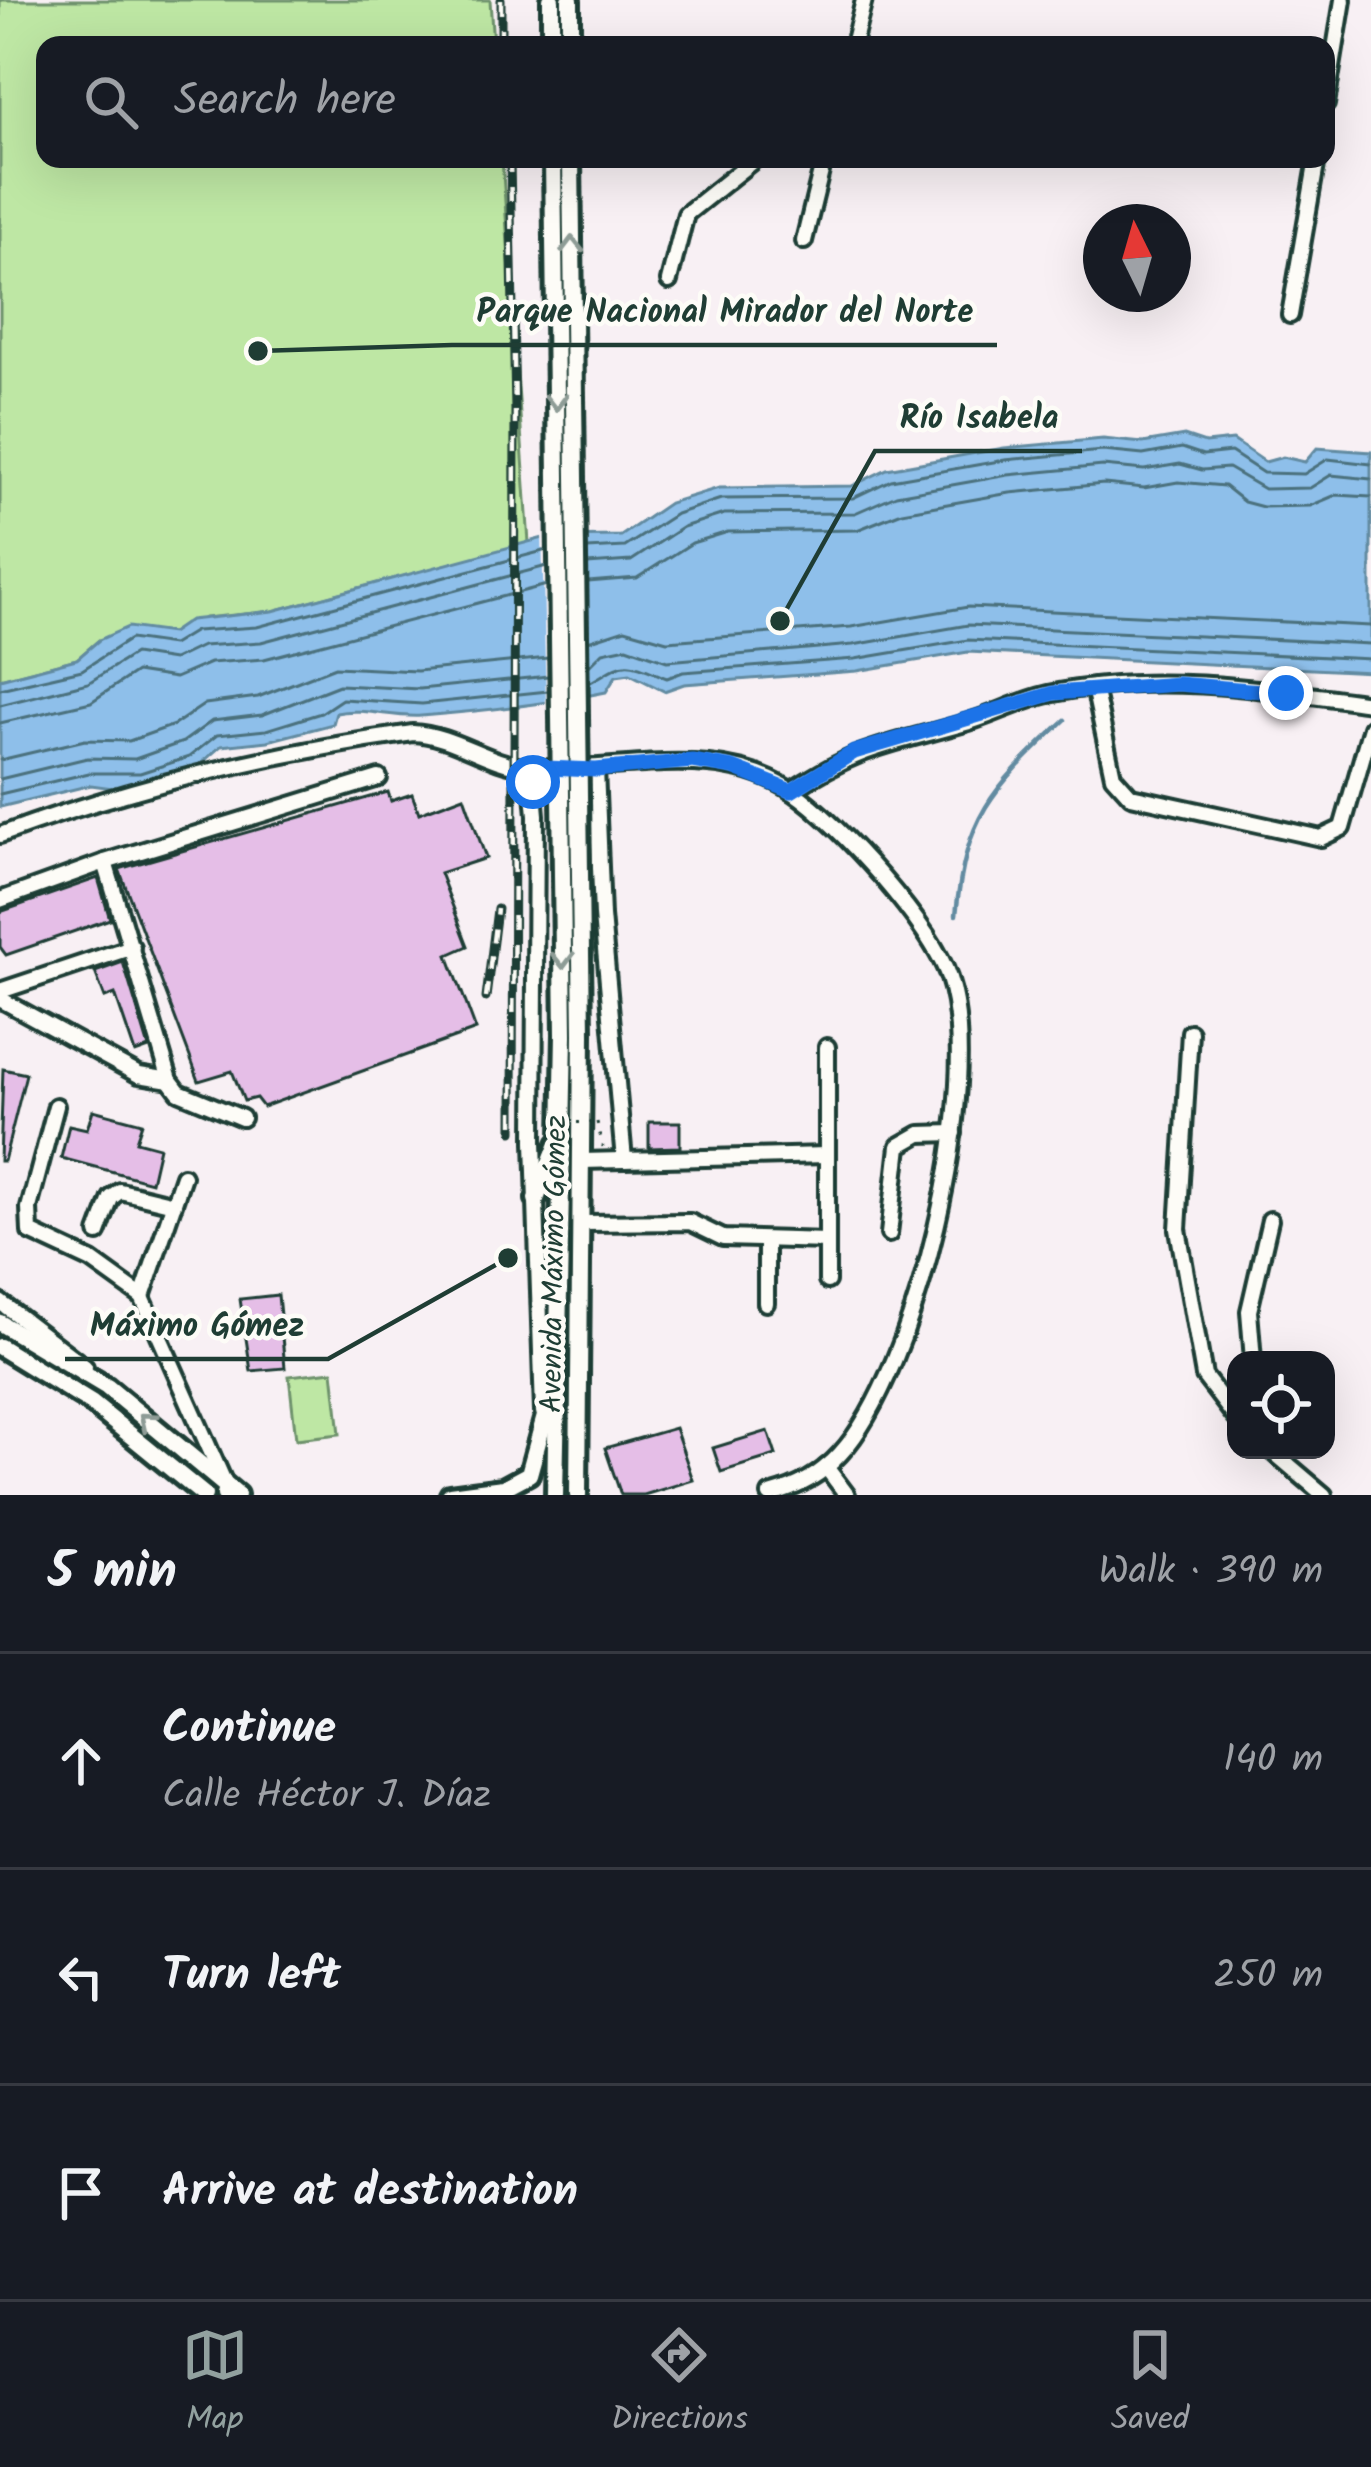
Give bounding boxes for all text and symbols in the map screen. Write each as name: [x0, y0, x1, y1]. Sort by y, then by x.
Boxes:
search box: [36, 36, 1335, 168]
text: Search here: [174, 66, 396, 138]
icon: search: [78, 69, 144, 135]
north arrow: [1083, 204, 1191, 312]
one-way arrow: [559, 235, 585, 253]
callout: Parque Nacional Mirador del Norte: [452, 276, 997, 345]
text: Parque Nacional Mirador del Norte: [477, 287, 973, 340]
callout: Río Isabela: [875, 382, 1082, 451]
one-way arrow: [542, 393, 568, 412]
text: Río Isabela: [899, 393, 1059, 446]
route end: [1259, 666, 1313, 720]
route start: [506, 755, 560, 809]
one-way arrow: [549, 951, 575, 970]
street label: Avenida Máximo Gómez: [528, 1114, 582, 1414]
callout: Máximo Gómez: [65, 1290, 328, 1359]
text: Máximo Gómez: [90, 1301, 304, 1354]
map controls: [1227, 1351, 1335, 1459]
button: locate: [1227, 1351, 1335, 1459]
one-way arrow: [139, 1413, 161, 1434]
text: 5 min: [48, 1533, 177, 1614]
text: Walk · 390 m: [1098, 1542, 1323, 1604]
text: Continue: [162, 1694, 336, 1766]
icon: ahead: [48, 1728, 114, 1794]
text: 140 m: [1223, 1730, 1323, 1792]
text: Calle Héctor J. Díaz: [162, 1766, 491, 1828]
text: Turn left: [162, 1941, 341, 2013]
icon: left: [48, 1944, 114, 2010]
text: 250 m: [1213, 1946, 1323, 2008]
text: Arrive at destination: [162, 2157, 578, 2229]
icon: arrive: [48, 2160, 114, 2226]
tab: Map: [182, 2322, 248, 2447]
tab: Directions: [611, 2322, 748, 2447]
tab: Saved: [1111, 2322, 1189, 2447]

